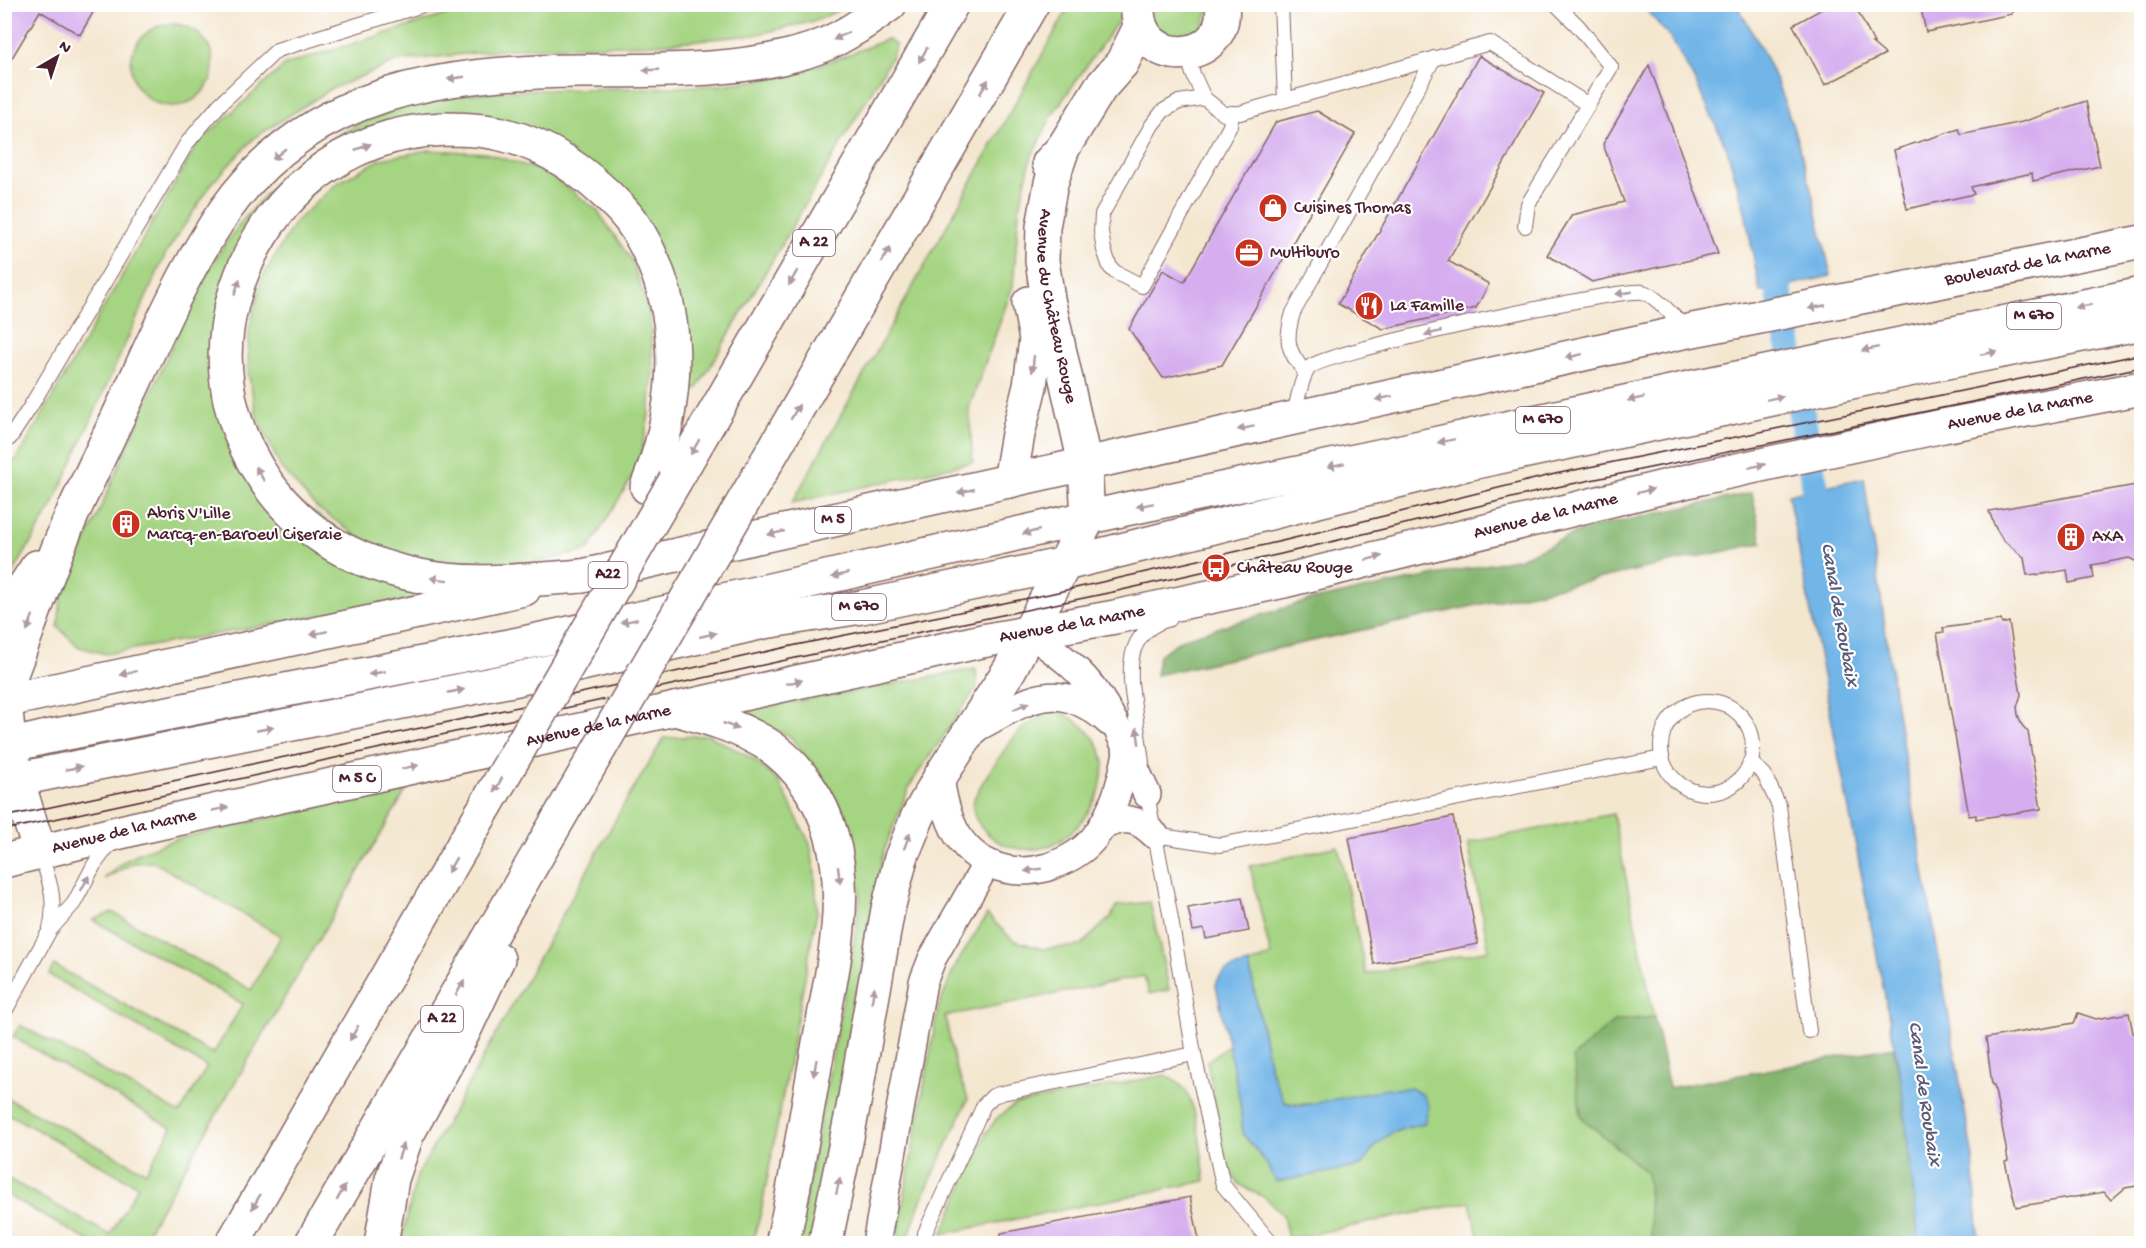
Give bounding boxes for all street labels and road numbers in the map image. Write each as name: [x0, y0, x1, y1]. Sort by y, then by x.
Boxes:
street label: Avenue du Château Rouge: [1031, 207, 1082, 406]
road number: A 22: [793, 230, 835, 256]
street label: Boulevard de la Marne: [1942, 238, 2113, 291]
road number: M 670: [2007, 303, 2061, 329]
street label: Avenue de la Marne: [1946, 387, 2095, 435]
road number: M 670: [1516, 407, 1570, 433]
street label: Avenue de la Marne: [1472, 488, 1621, 544]
road number: M 5: [815, 507, 851, 533]
road number: A22: [588, 562, 628, 588]
road number: M 670: [832, 594, 886, 620]
street label: Avenue de la Marne: [998, 600, 1147, 648]
street label: Avenue de la Marne: [524, 700, 673, 752]
road number: M 5 C: [333, 766, 381, 792]
street label: Avenue de la Marne: [50, 805, 199, 859]
road number: A 22: [421, 1006, 463, 1032]

